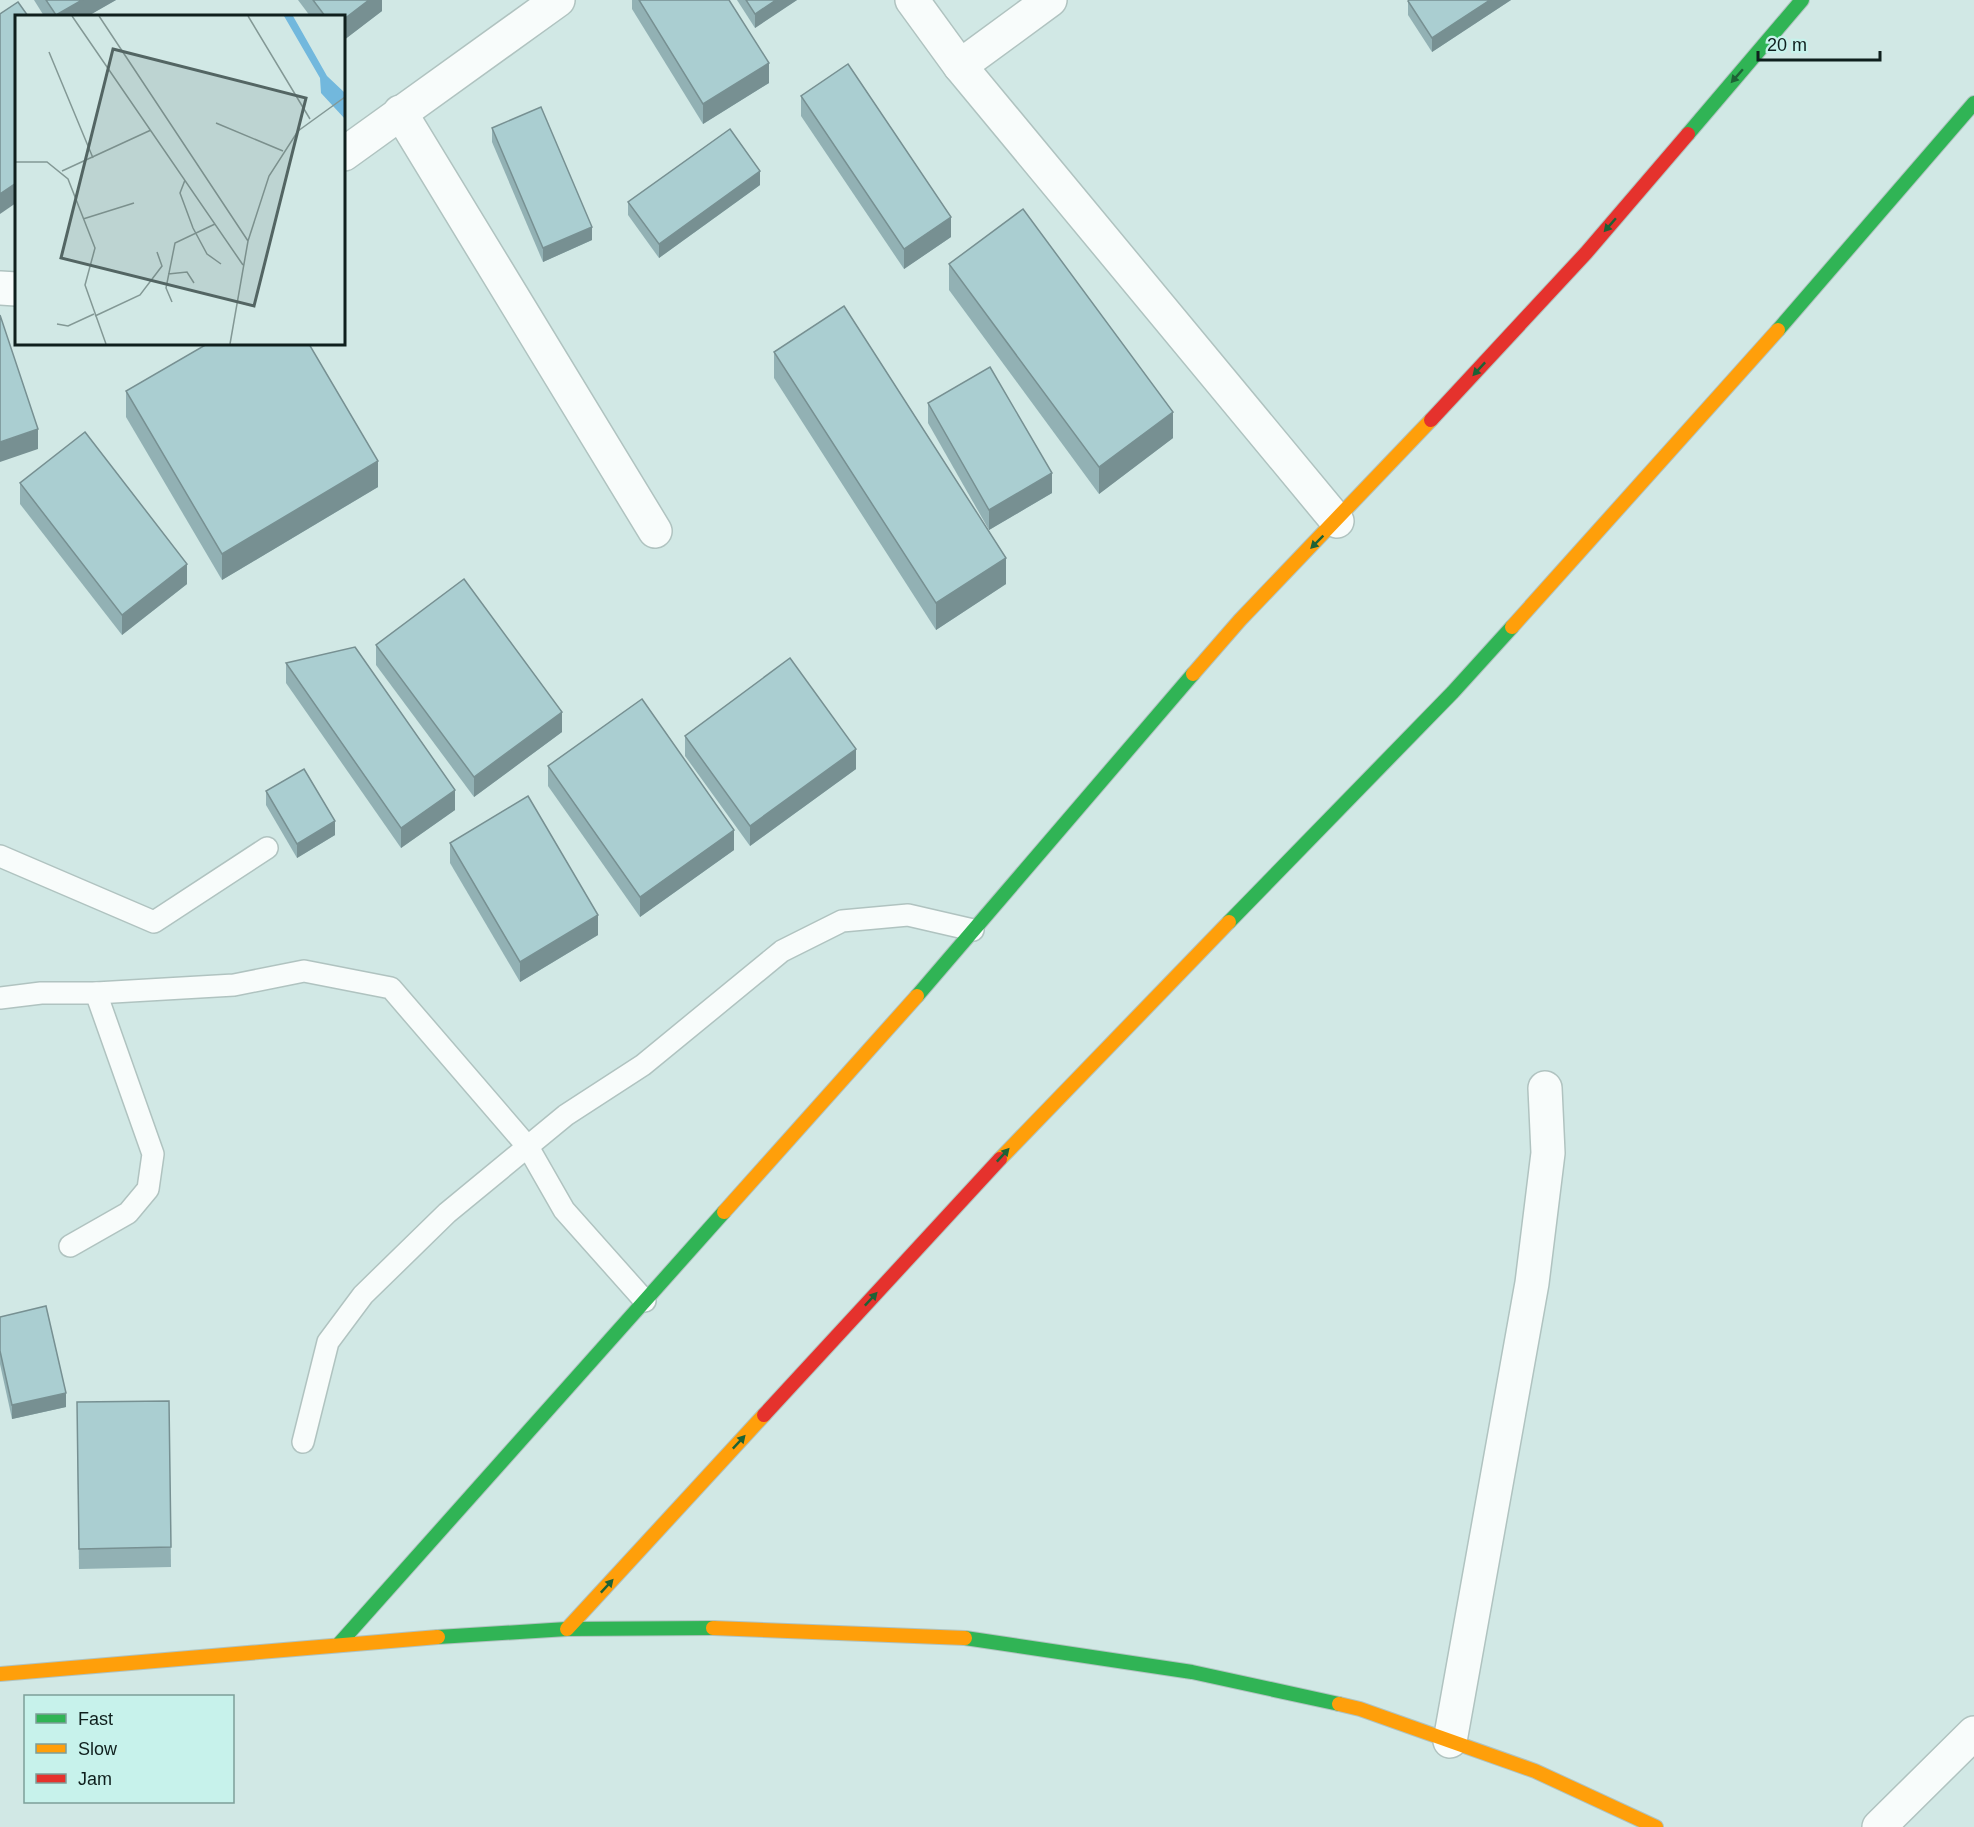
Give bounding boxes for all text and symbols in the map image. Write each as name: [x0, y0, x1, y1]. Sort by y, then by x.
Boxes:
inset map: [15, 15, 345, 345]
scale bar: [1758, 24, 1880, 62]
text: 20 m: [1767, 35, 1807, 55]
one-way arrow: [1731, 68, 1744, 83]
one-way arrow: [1604, 217, 1617, 233]
one-way arrow: [1472, 361, 1486, 376]
one-way arrow: [1310, 534, 1324, 549]
one-way arrow: [996, 1148, 1010, 1163]
one-way arrow: [864, 1292, 877, 1307]
one-way arrow: [732, 1435, 746, 1450]
one-way arrow: [599, 1579, 613, 1593]
legend: [24, 1695, 234, 1803]
text: Fast: [78, 1709, 113, 1729]
text: Slow: [78, 1739, 118, 1759]
text: Jam: [78, 1769, 112, 1789]

